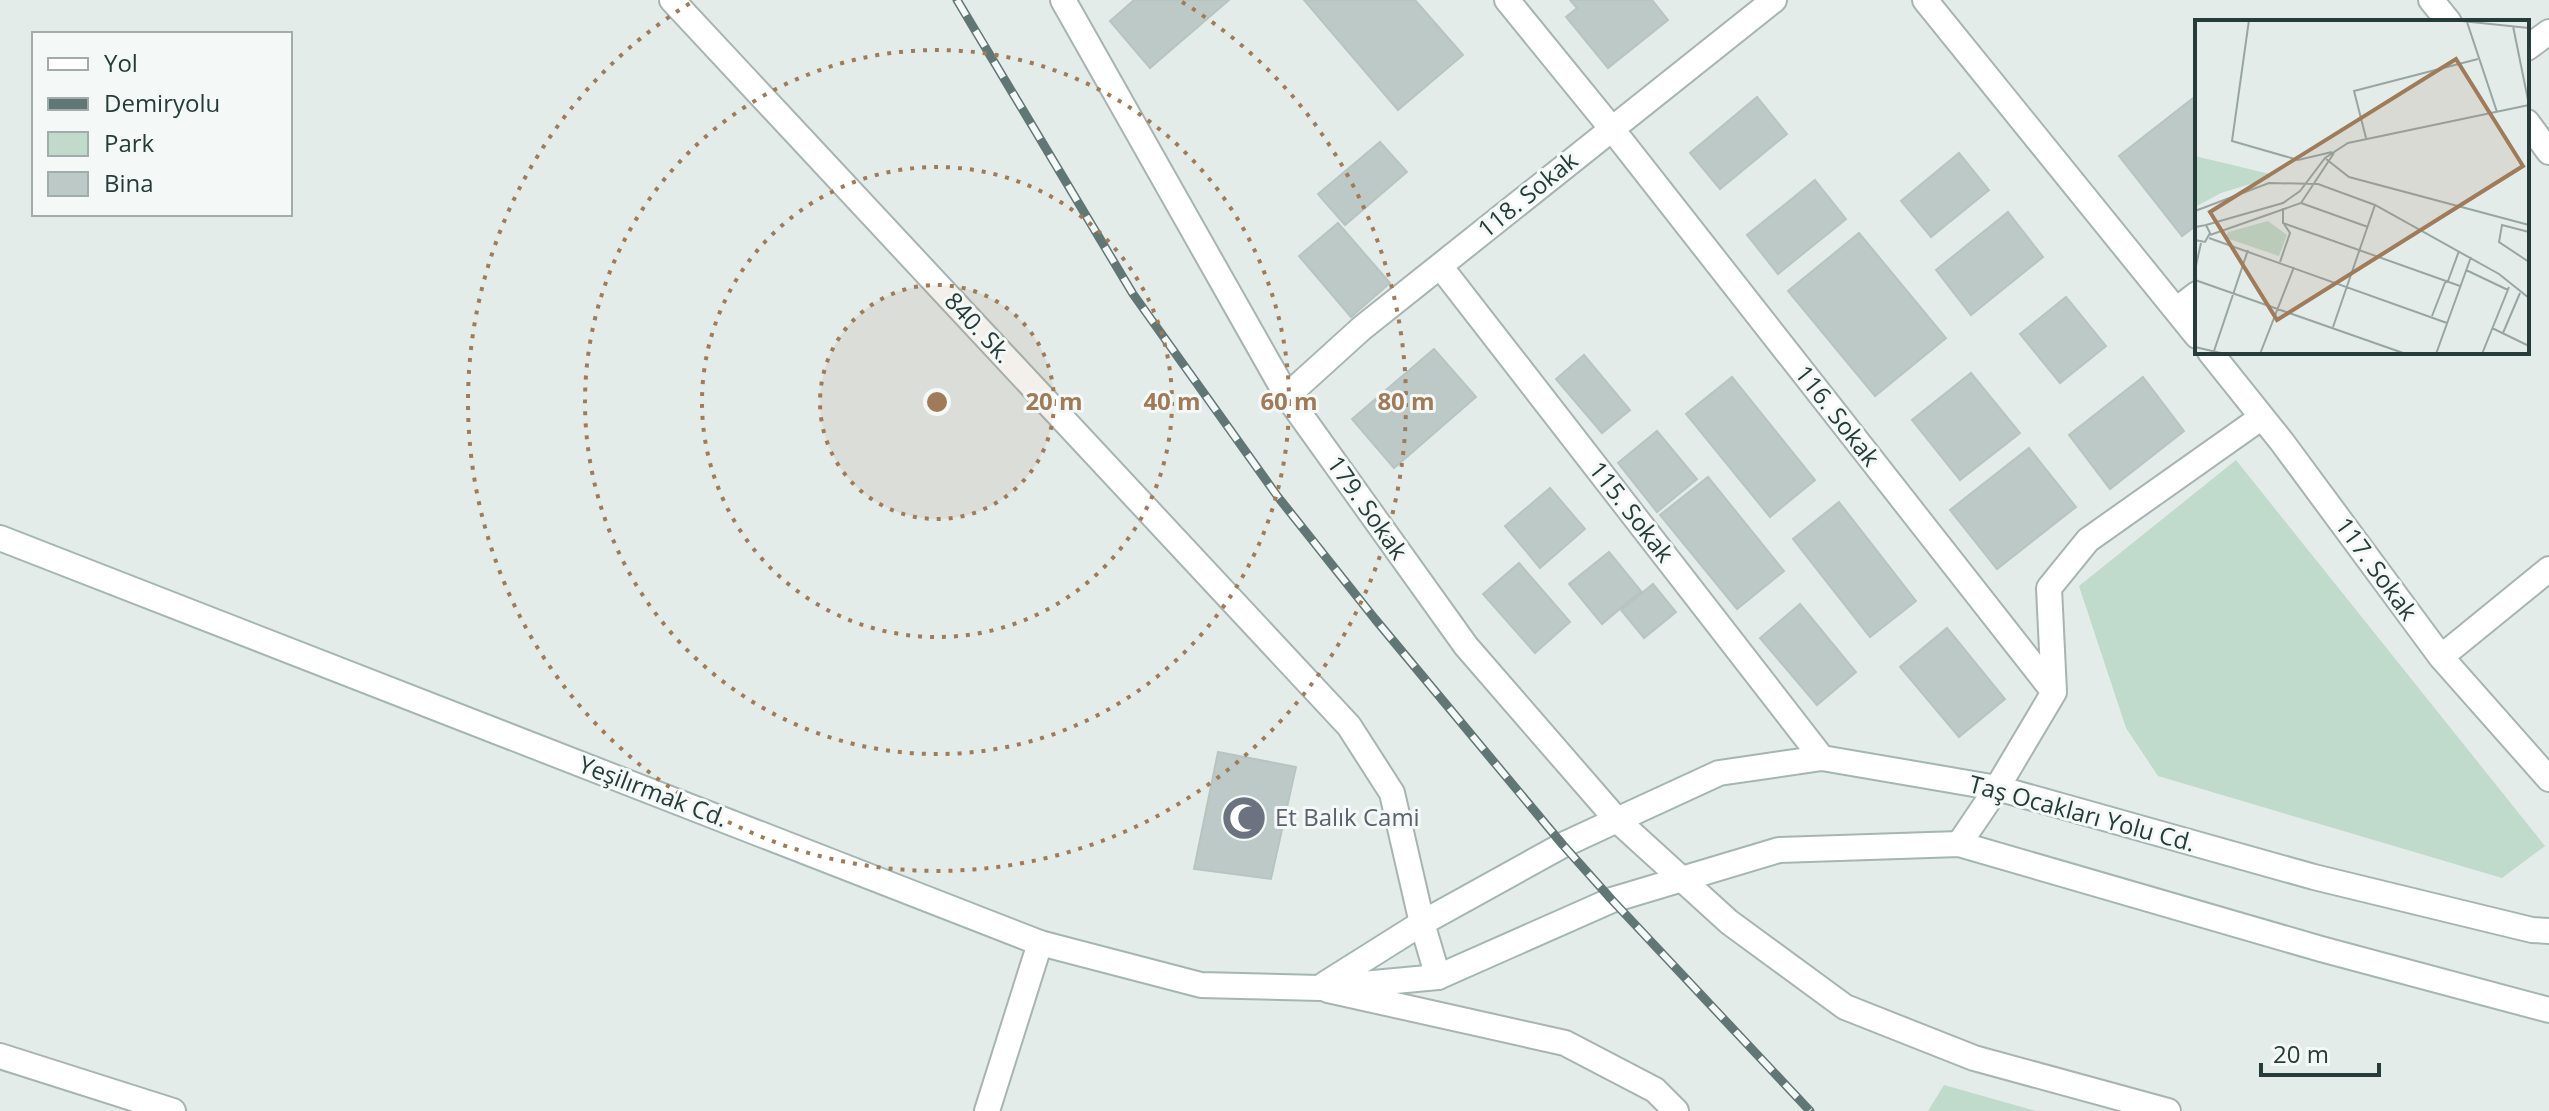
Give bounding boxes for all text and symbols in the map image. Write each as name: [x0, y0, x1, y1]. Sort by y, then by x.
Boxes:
inset map: [2195, 20, 2529, 354]
legend: [32, 32, 292, 216]
text: Yol: [104, 46, 138, 79]
text: Demiryolu: [104, 86, 220, 119]
text: Park: [104, 126, 155, 159]
street label: 118. Sokak: [1470, 143, 1584, 244]
text: Bina: [104, 166, 154, 199]
street label: 840. Sk.: [938, 284, 1020, 370]
street label: 116. Sokak: [1788, 358, 1888, 473]
text: 20 m: [1025, 384, 1083, 417]
text: 40 m: [1143, 384, 1201, 417]
text: 60 m: [1260, 384, 1318, 417]
text: 80 m: [1377, 384, 1435, 417]
centre of rings: [923, 388, 951, 416]
street label: 179. Sokak: [1320, 449, 1416, 566]
street label: 115. Sokak: [1582, 454, 1682, 569]
street label: 117. Sokak: [2329, 510, 2426, 627]
street label: Yeşilırmak Cd.: [574, 747, 733, 834]
street label: Taş Ocakları Yolu Cd.: [1966, 766, 2199, 859]
mosque icon: Et Balık Cami: [1220, 794, 1268, 842]
place label: Et Balık Cami: [1275, 800, 1420, 833]
scale bar: [2261, 1027, 2379, 1077]
text: 20 m: [2273, 1037, 2329, 1070]

